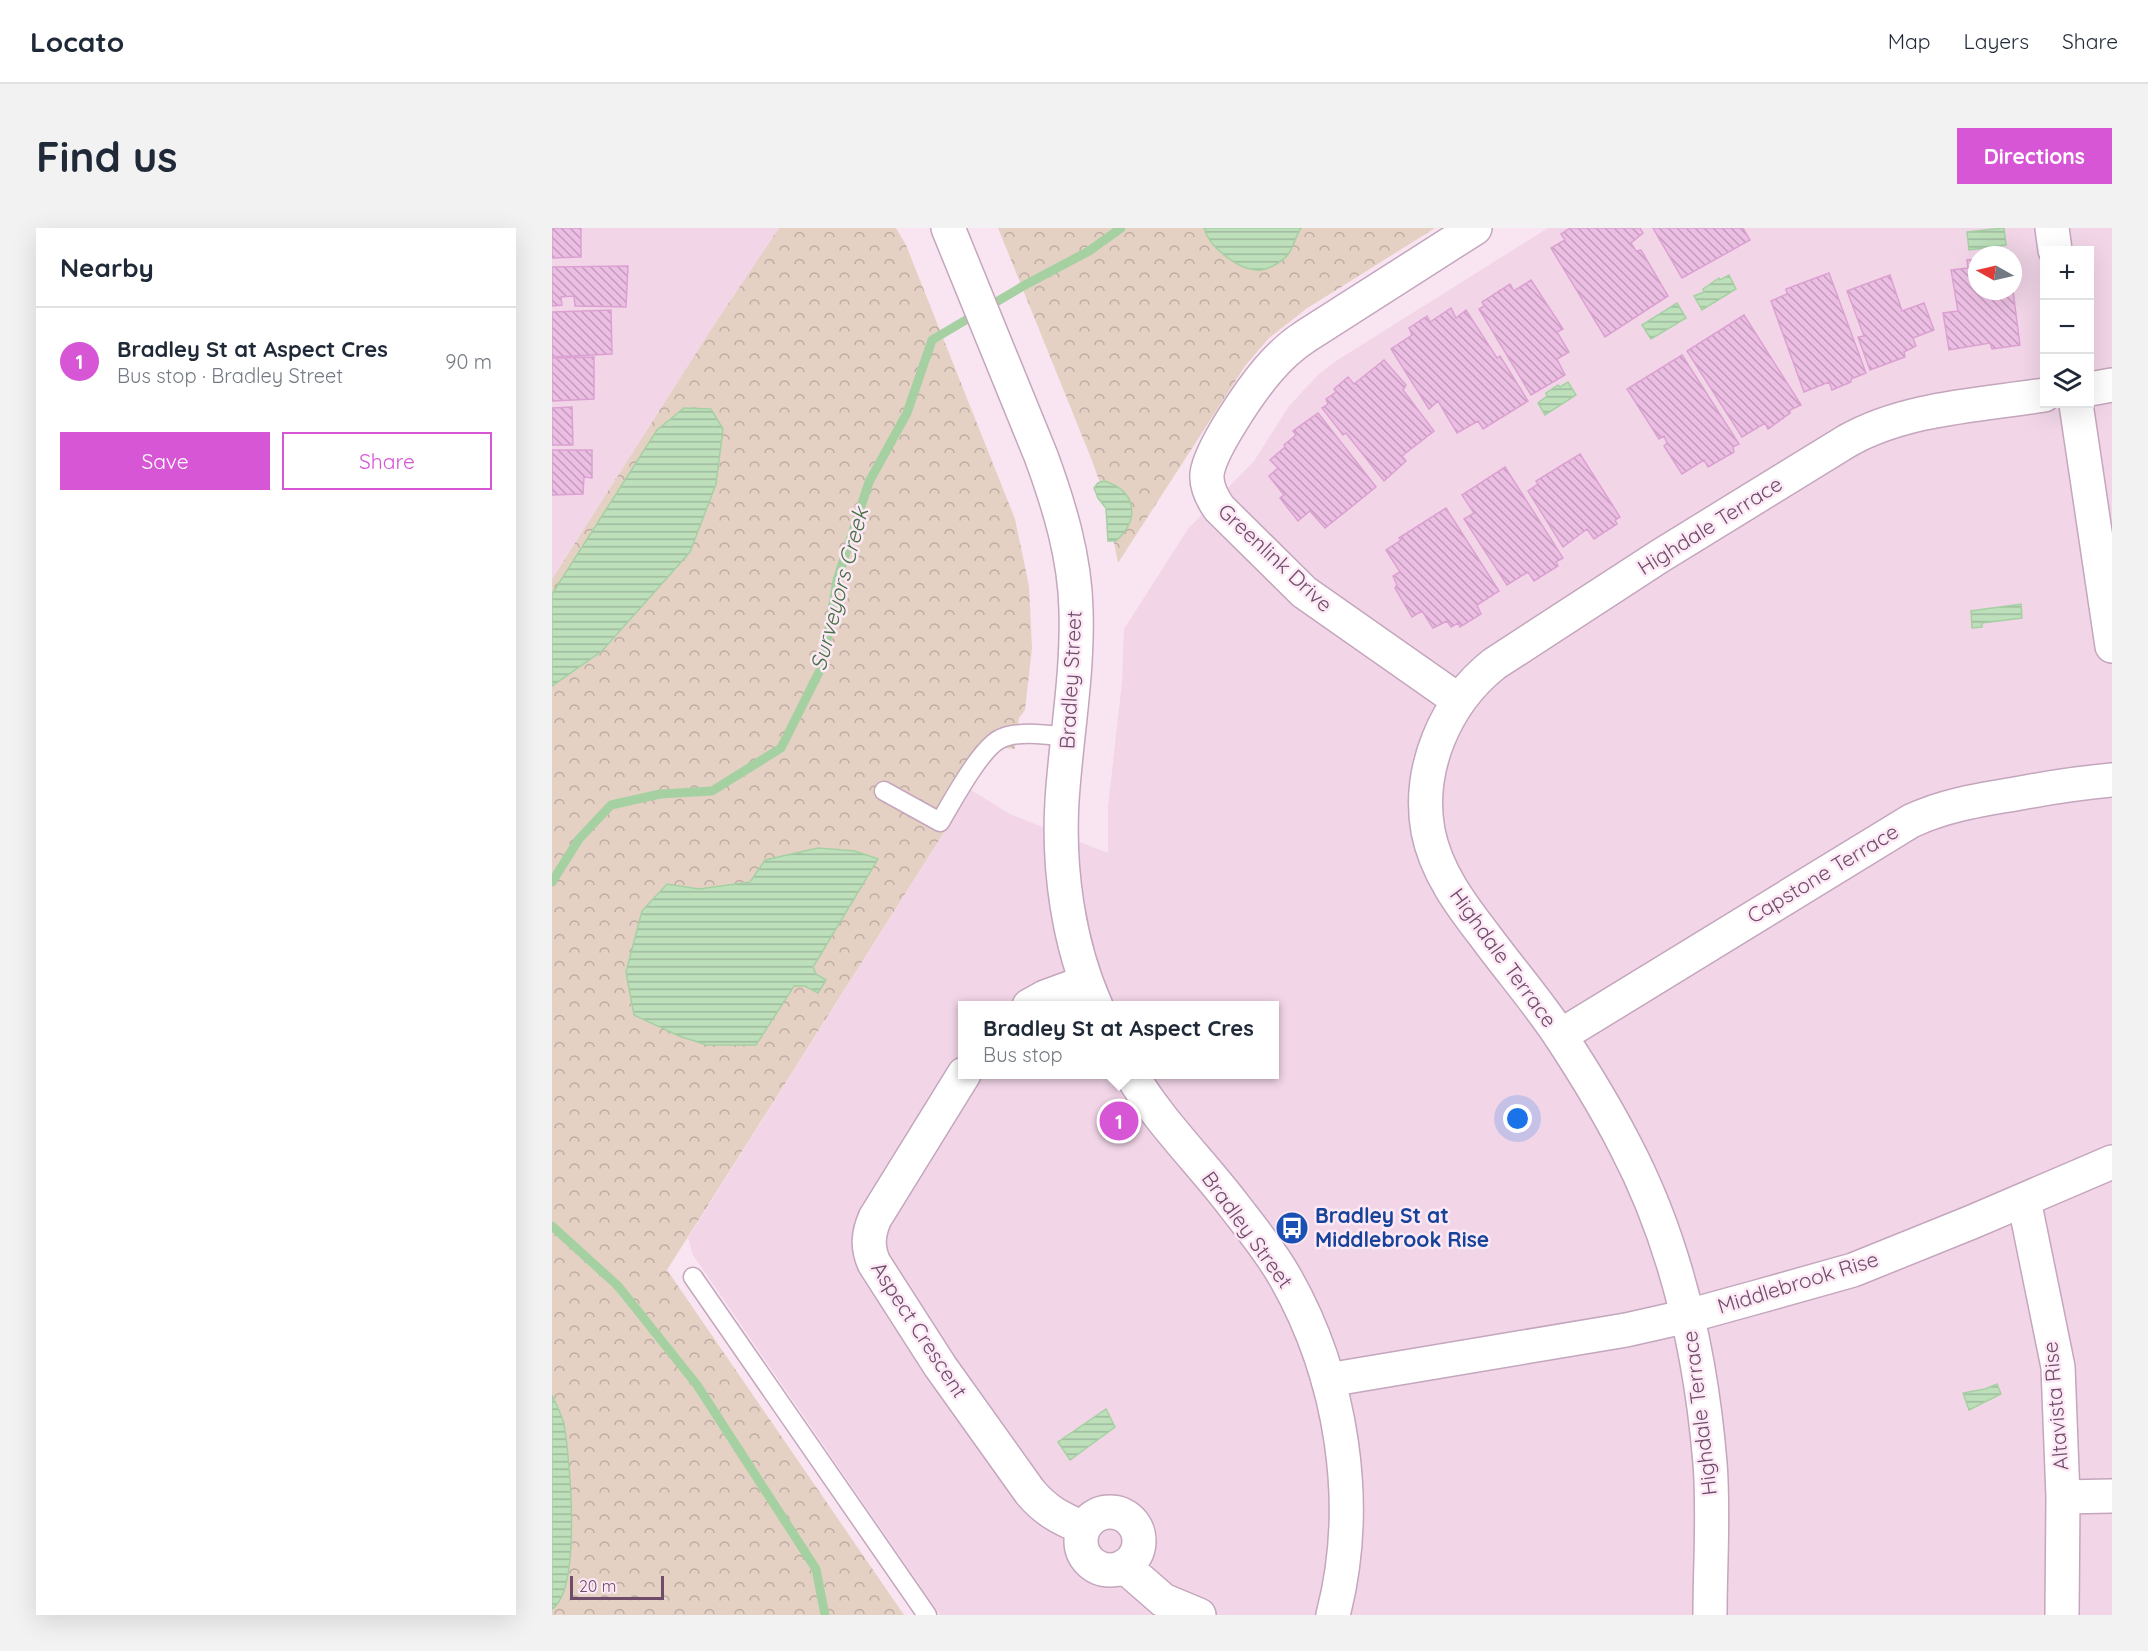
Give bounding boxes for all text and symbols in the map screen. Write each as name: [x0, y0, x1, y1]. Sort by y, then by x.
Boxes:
text: Locato: [30, 24, 124, 59]
text: Map: [1888, 28, 1931, 54]
text: Layers: [1964, 28, 2029, 54]
text: Share: [2062, 28, 2118, 54]
button: Directions: [1957, 128, 2112, 184]
text: Find us: [36, 130, 178, 183]
north arrow: [1968, 246, 2022, 300]
map controls: [2040, 246, 2094, 408]
button: +: [2040, 246, 2094, 300]
text: Nearby: [60, 251, 154, 284]
button: −: [2040, 300, 2094, 354]
text: Bradley St at Aspect Cres: [117, 335, 388, 363]
text: 1: [76, 349, 83, 374]
text: 90 m: [445, 349, 492, 374]
button: layers: [2040, 354, 2094, 408]
text: Bus stop · Bradley Street: [117, 363, 343, 388]
button: Save: [60, 432, 270, 490]
button: Share: [282, 432, 492, 490]
street label: Highdale Terrace: [1632, 470, 1787, 580]
street label: Greenlink Drive: [1213, 498, 1338, 617]
water label: Surveyors Creek: [804, 502, 875, 674]
street label: Bradley Street: [1053, 610, 1087, 750]
street label: Capstone Terrace: [1742, 818, 1903, 929]
street label: Highdale Terrace: [1445, 883, 1563, 1032]
popup: [958, 1001, 1279, 1079]
text: Bradley St at Aspect Cres: [983, 1014, 1254, 1042]
text: Bus stop: [983, 1042, 1063, 1067]
pin: 1: [1100, 1098, 1138, 1144]
your location: [1503, 1104, 1532, 1133]
street label: Bradley Street: [1197, 1166, 1299, 1293]
place label: Bradley St at Middlebrook Rise: [1315, 1202, 1489, 1252]
bus stop icon: Bradley St at Middlebrook Rise: [1274, 1210, 1310, 1246]
street label: Middlebrook Rise: [1714, 1245, 1881, 1319]
street label: Aspect Crescent: [866, 1257, 973, 1402]
street label: Highdale Terrace: [1676, 1329, 1722, 1497]
street label: Altavista Rise: [2036, 1341, 2074, 1472]
scale bar: [570, 1573, 664, 1600]
text: 20 m: [579, 1576, 616, 1596]

